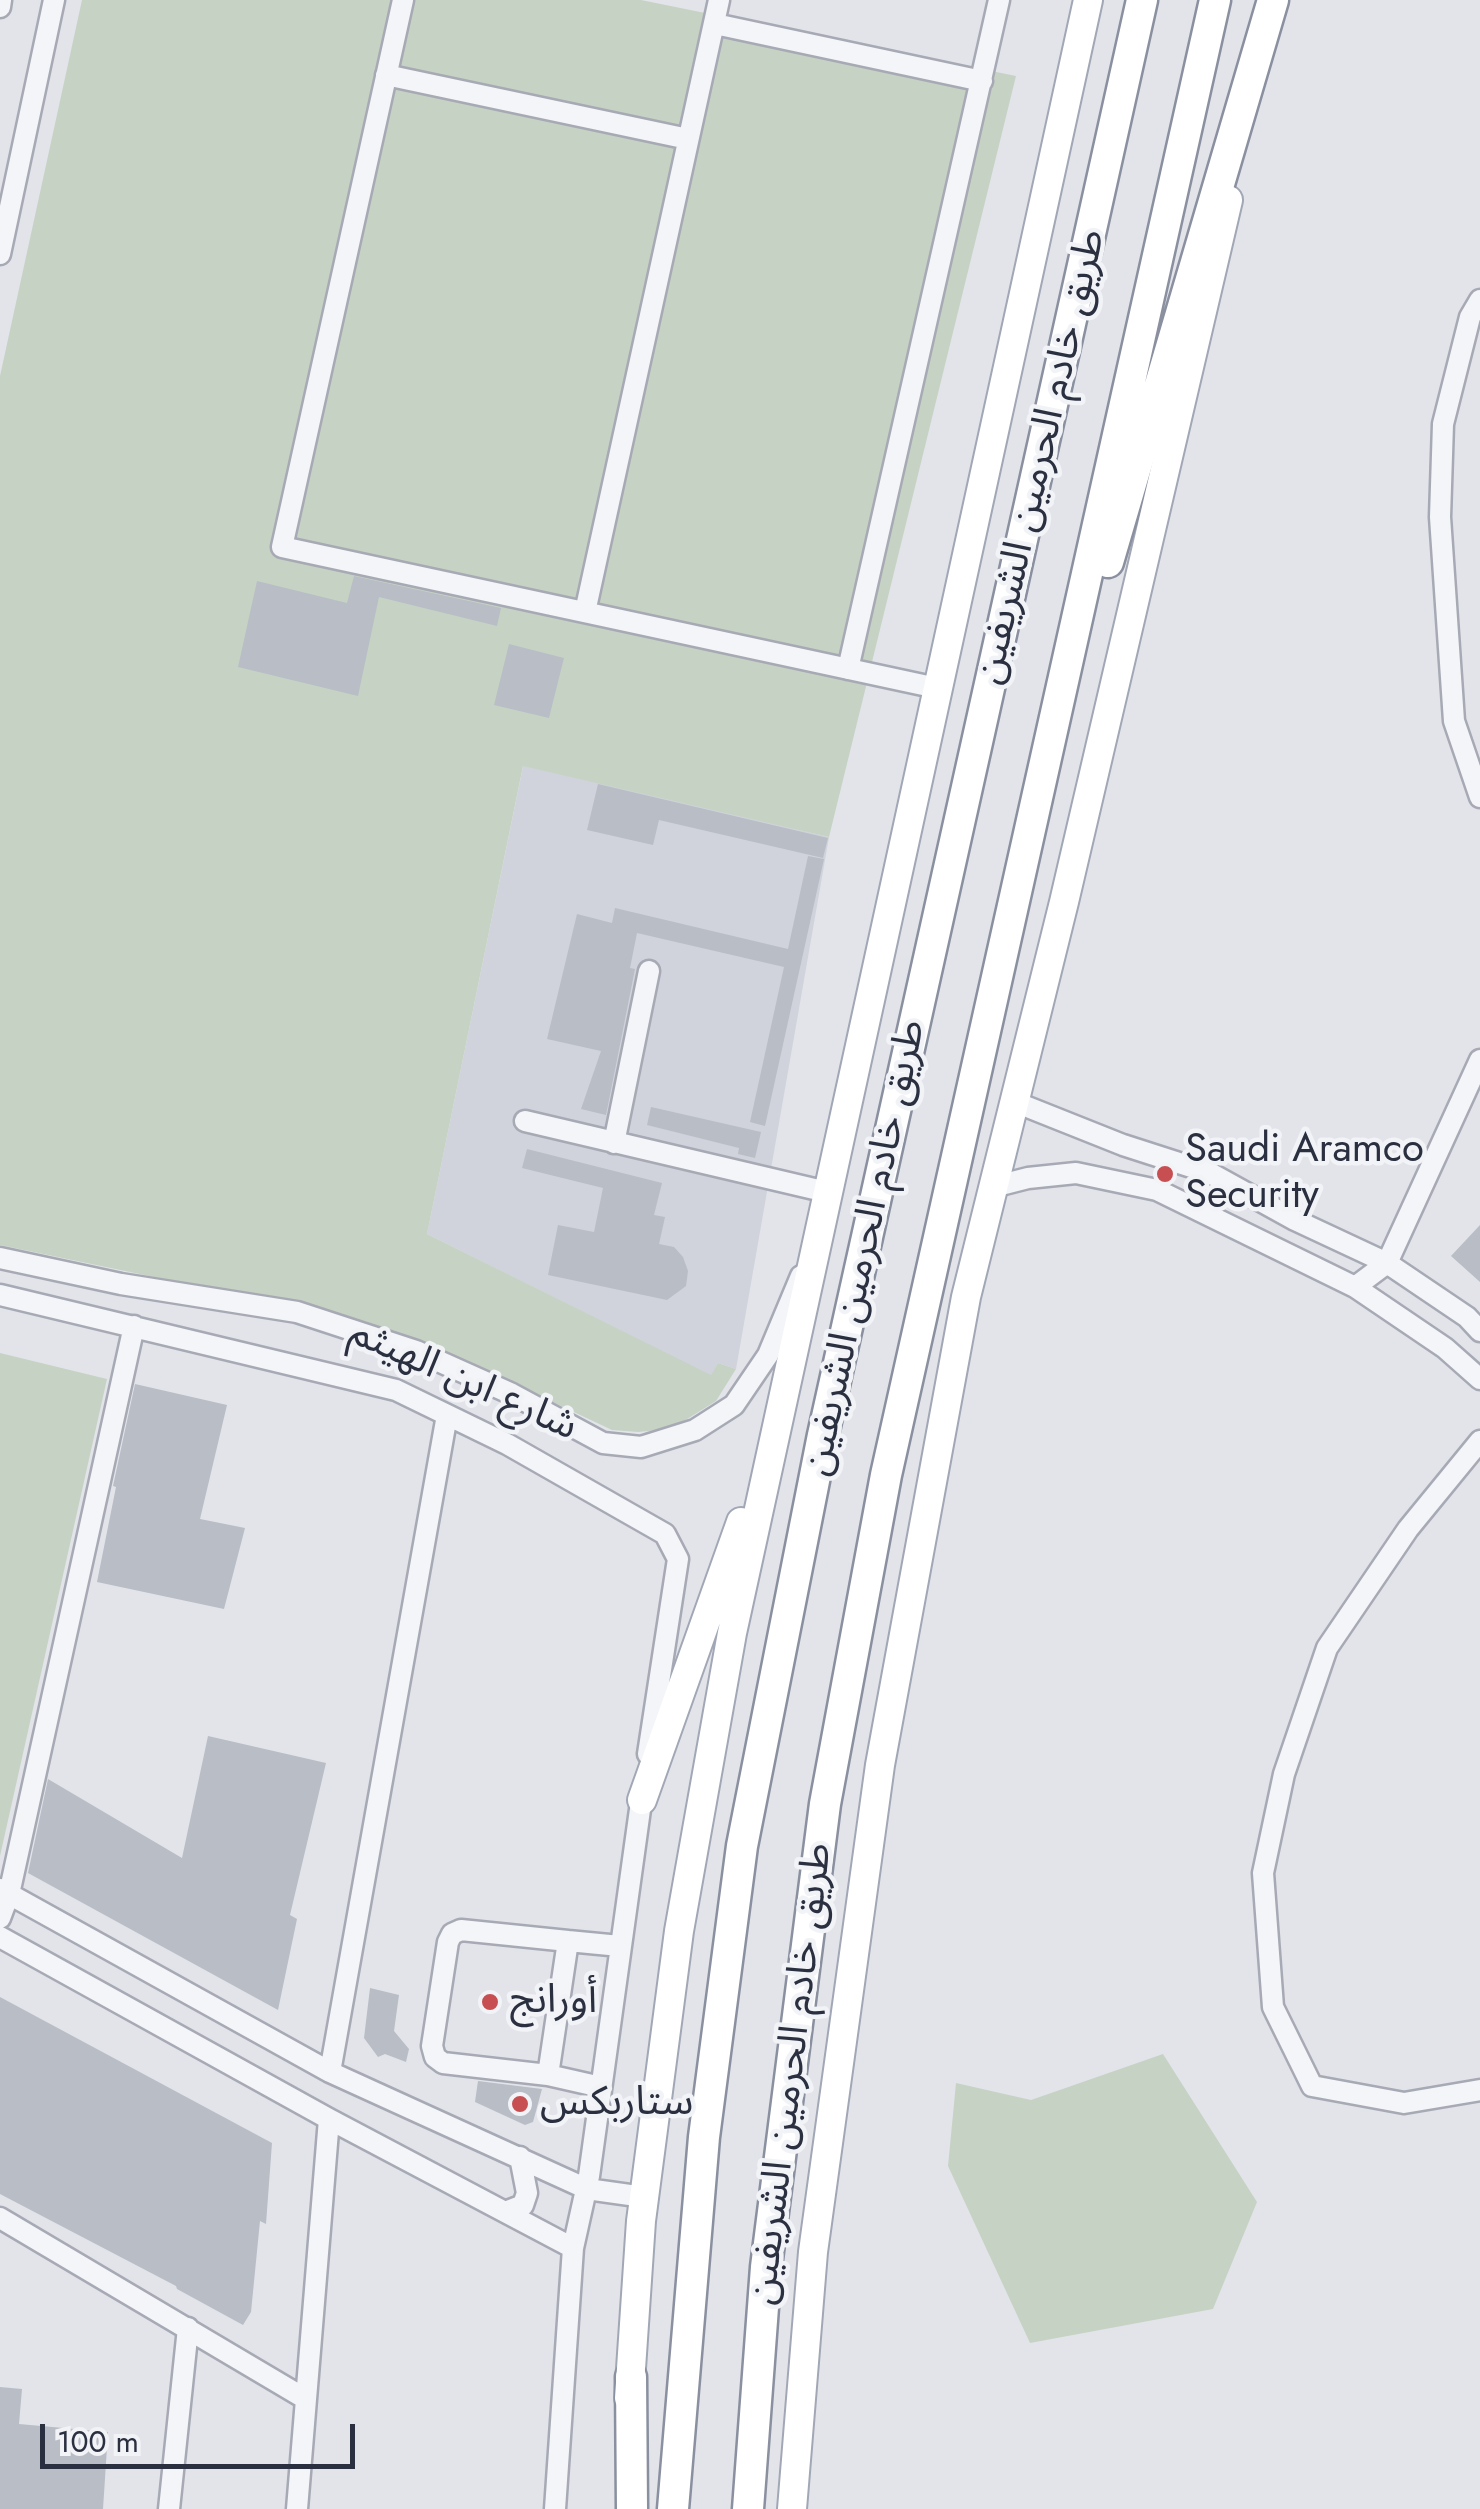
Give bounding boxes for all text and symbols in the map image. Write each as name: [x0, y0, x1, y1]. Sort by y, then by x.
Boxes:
street label: طريق خادم الحرمين الشريفين: [966, 225, 1118, 689]
street label: طريق خادم الحرمين الشريفين: [794, 1016, 938, 1480]
place label: Saudi Aramco Security: [1185, 1127, 1424, 1221]
marker: Saudi Aramco Security: [1154, 1163, 1176, 1185]
street label: شارع ابن الهيثم: [342, 1309, 584, 1453]
street label: طريق خادم الحرمين الشريفين: [740, 1840, 844, 2308]
place label: أورانج: [510, 1978, 597, 2026]
marker: أورانج: [479, 1991, 501, 2013]
place label: ستاربكس: [540, 2080, 693, 2128]
marker: ستاربكس: [509, 2093, 531, 2115]
scale bar: [45, 2404, 360, 2466]
text: 100 m: [57, 2420, 139, 2463]

